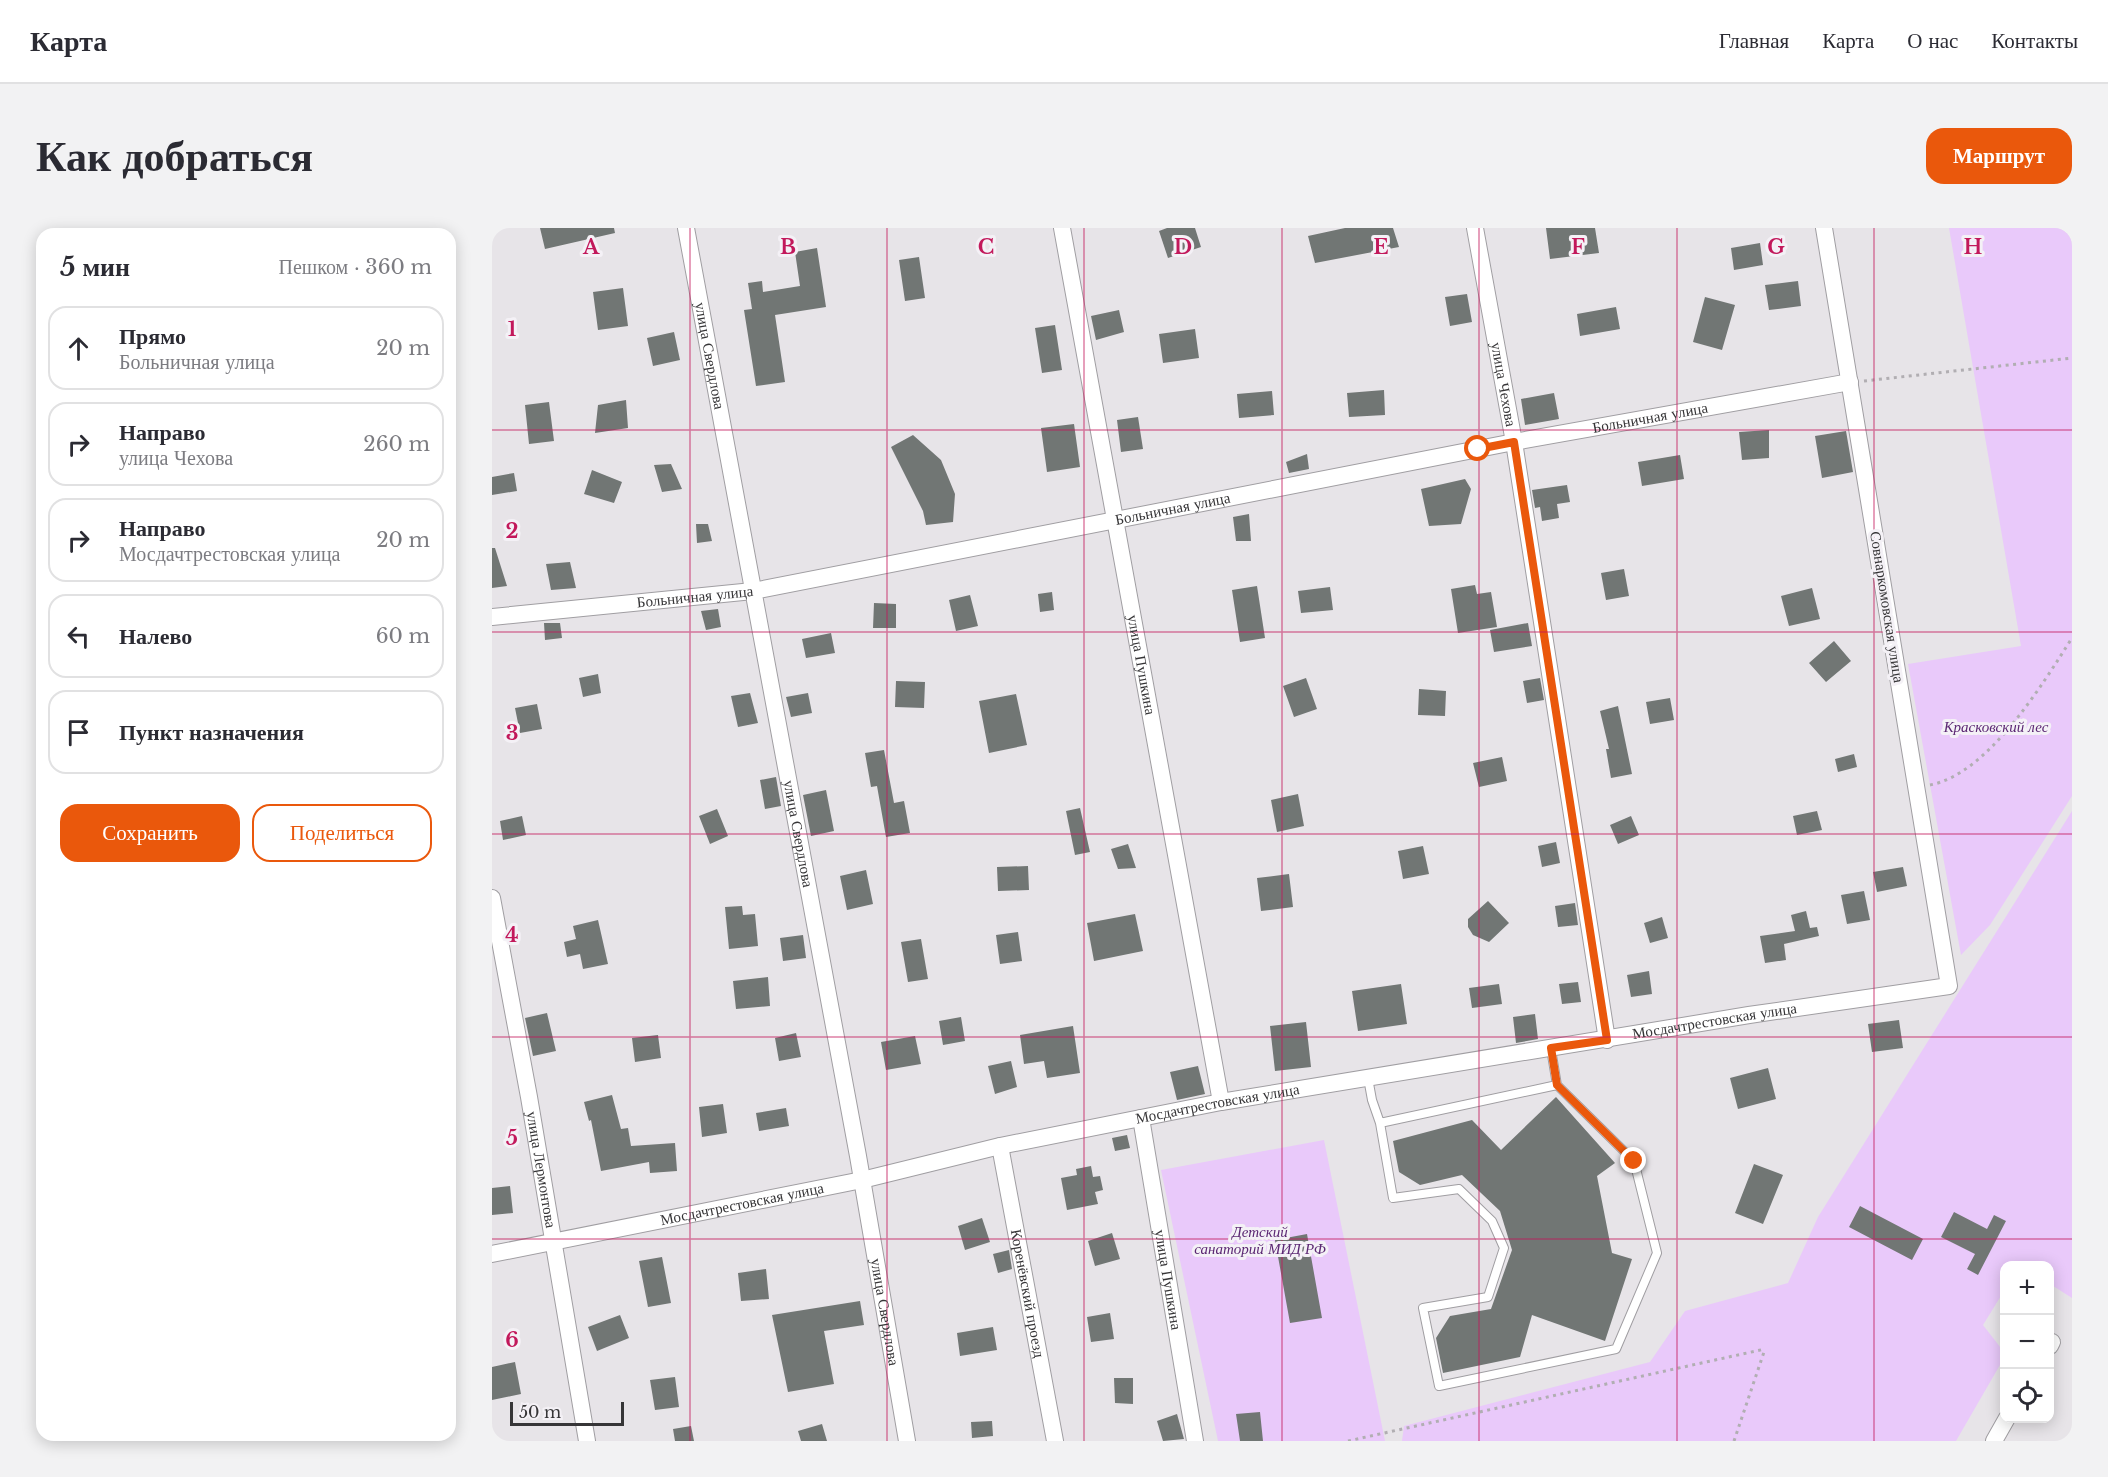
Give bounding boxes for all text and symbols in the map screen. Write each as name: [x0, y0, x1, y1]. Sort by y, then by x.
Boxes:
text: Карта: [30, 24, 107, 59]
text: Главная: [1719, 28, 1789, 54]
text: Карта: [1822, 28, 1874, 54]
text: О нас: [1907, 28, 1958, 54]
text: Контакты: [1991, 28, 2078, 54]
button: Маршрут: [1926, 128, 2072, 184]
text: Как добраться: [36, 130, 313, 182]
text: A: [582, 235, 600, 259]
text: B: [780, 235, 796, 259]
text: C: [978, 235, 994, 259]
text: D: [1174, 235, 1192, 259]
text: E: [1373, 235, 1389, 259]
text: F: [1571, 235, 1585, 259]
text: G: [1767, 235, 1785, 259]
text: H: [1964, 235, 1983, 259]
text: 5 мин: [60, 251, 130, 283]
text: Пешком · 360 m: [278, 255, 432, 279]
street label: улица Свердлова: [691, 301, 729, 411]
text: 1: [508, 317, 517, 341]
text: Прямо: [119, 323, 186, 350]
icon: ahead: [62, 332, 95, 365]
text: 20 m: [376, 336, 430, 360]
street label: улица Чехова: [1487, 341, 1521, 428]
text: Больничная улица: [119, 350, 275, 374]
street label: Больничная улица: [1591, 398, 1710, 437]
text: Направо: [119, 419, 205, 446]
icon: right: [62, 428, 95, 461]
text: 260 m: [363, 432, 430, 456]
route start: [1464, 435, 1490, 461]
text: улица Чехова: [119, 446, 233, 470]
street label: Больничная улица: [1113, 488, 1232, 529]
text: Направо: [119, 515, 205, 542]
text: 2: [505, 519, 519, 543]
icon: right: [62, 524, 95, 557]
text: 20 m: [376, 528, 430, 552]
street label: Совнаркомовская улица: [1866, 530, 1909, 684]
text: Мосдачтрестовская улица: [119, 542, 341, 566]
street label: Больничная улица: [636, 581, 754, 612]
street label: улица Пушкина: [1124, 613, 1160, 717]
icon: left: [62, 620, 95, 653]
text: Налево: [119, 623, 192, 650]
text: 60 m: [376, 624, 430, 648]
icon: arrive: [62, 716, 95, 749]
park label: Красковский лес: [1943, 717, 2049, 736]
text: Пункт назначения: [119, 719, 304, 746]
text: 3: [506, 721, 518, 745]
street label: улица Свердлова: [780, 778, 818, 889]
button: Сохранить: [60, 804, 240, 862]
button: Поделиться: [252, 804, 432, 862]
text: 4: [505, 923, 519, 947]
street label: Мосдачтрестовская улица: [1631, 998, 1798, 1043]
street label: Мосдачтрестовская улица: [1134, 1079, 1301, 1128]
street label: улица Лермонтова: [523, 1110, 561, 1230]
text: 5: [506, 1126, 518, 1150]
route end: [1620, 1147, 1646, 1173]
street label: Мосдачтрестовская улица: [659, 1178, 826, 1229]
park label: Детский санаторий МИД РФ: [1194, 1222, 1326, 1258]
street label: Коренёвский проезд: [1007, 1228, 1049, 1360]
street label: улица Пушкина: [1151, 1228, 1186, 1332]
street label: улица Свердлова: [867, 1257, 904, 1367]
map controls: [2000, 1261, 2054, 1423]
button: +: [2000, 1261, 2054, 1315]
button: −: [2000, 1315, 2054, 1369]
text: 6: [505, 1328, 519, 1352]
button: locate: [2000, 1369, 2054, 1423]
scale bar: [510, 1399, 624, 1426]
text: 50 m: [519, 1402, 561, 1422]

